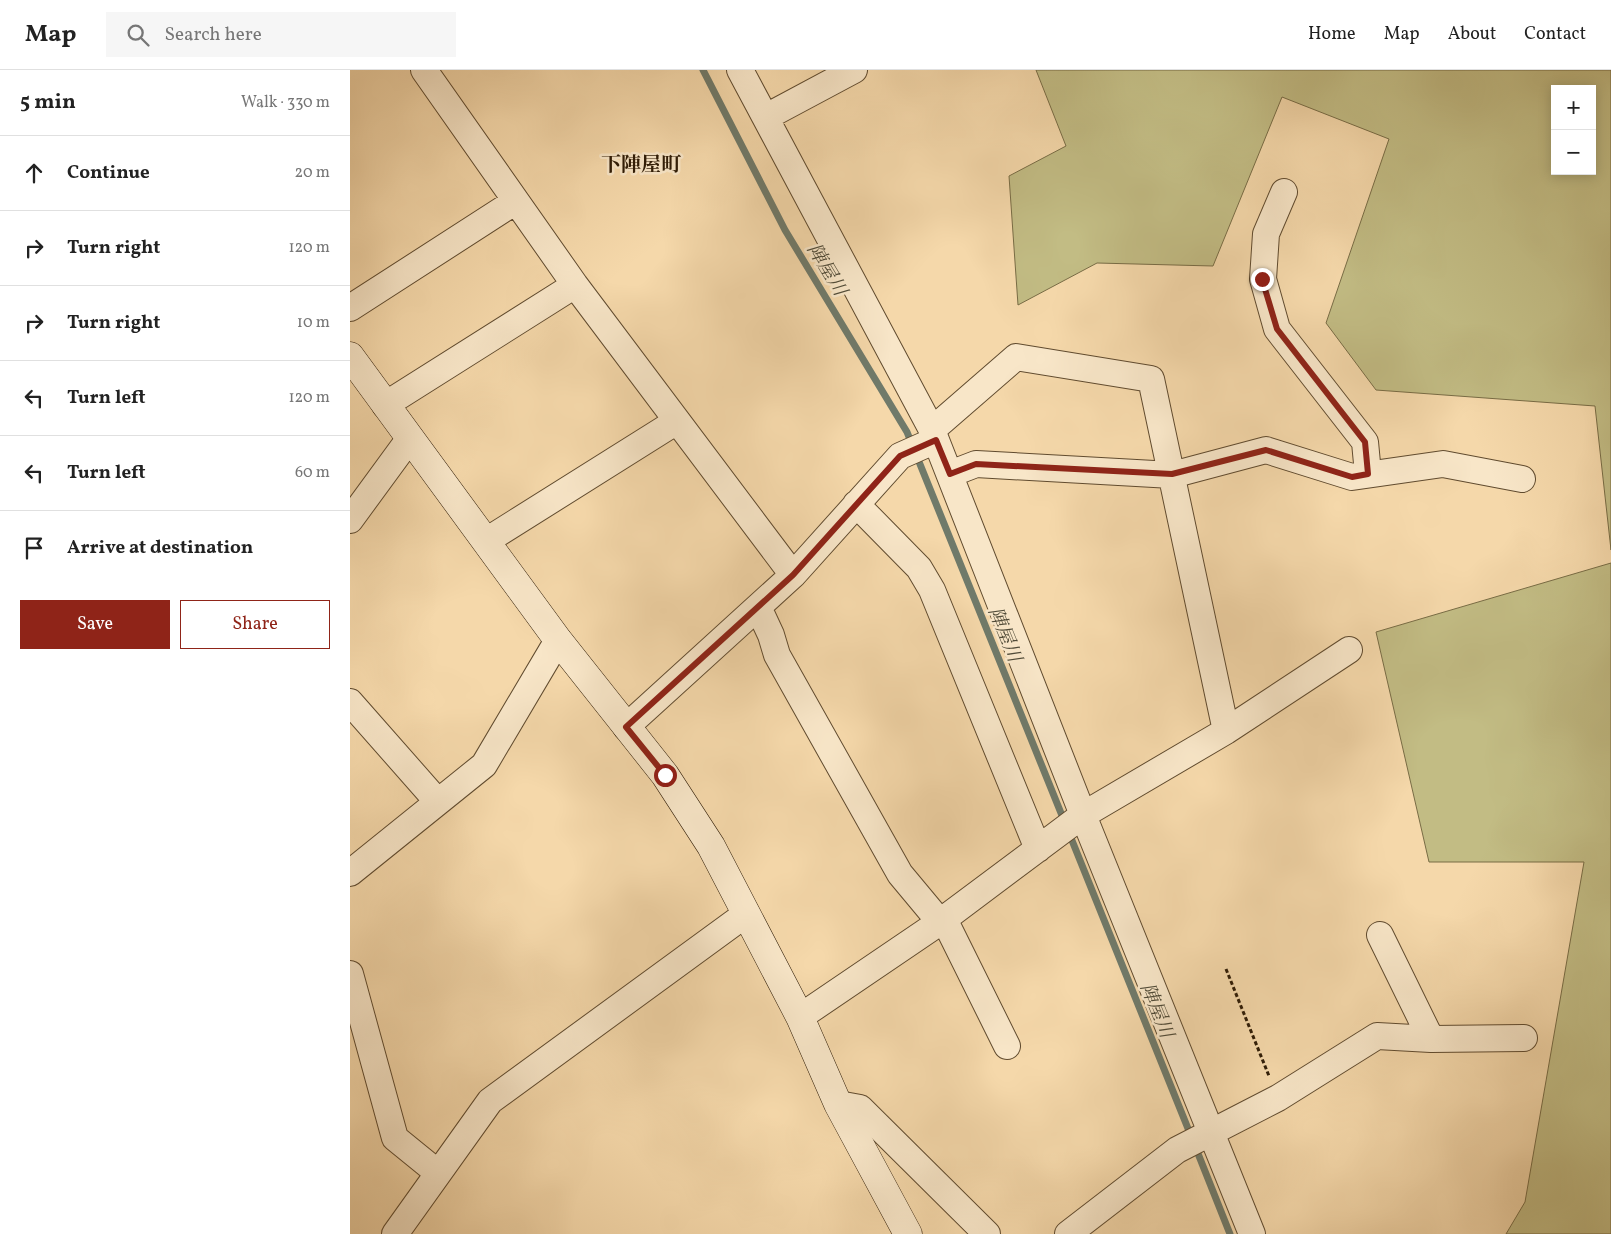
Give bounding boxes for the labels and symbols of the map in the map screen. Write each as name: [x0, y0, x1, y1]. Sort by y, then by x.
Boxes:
district label: 下陣屋町: [601, 152, 682, 180]
water label: 陣屋川: [800, 239, 853, 303]
route end: [1251, 268, 1274, 291]
water label: 陣屋川: [981, 603, 1028, 668]
route start: [654, 764, 677, 787]
water label: 陣屋川: [1133, 979, 1180, 1044]

